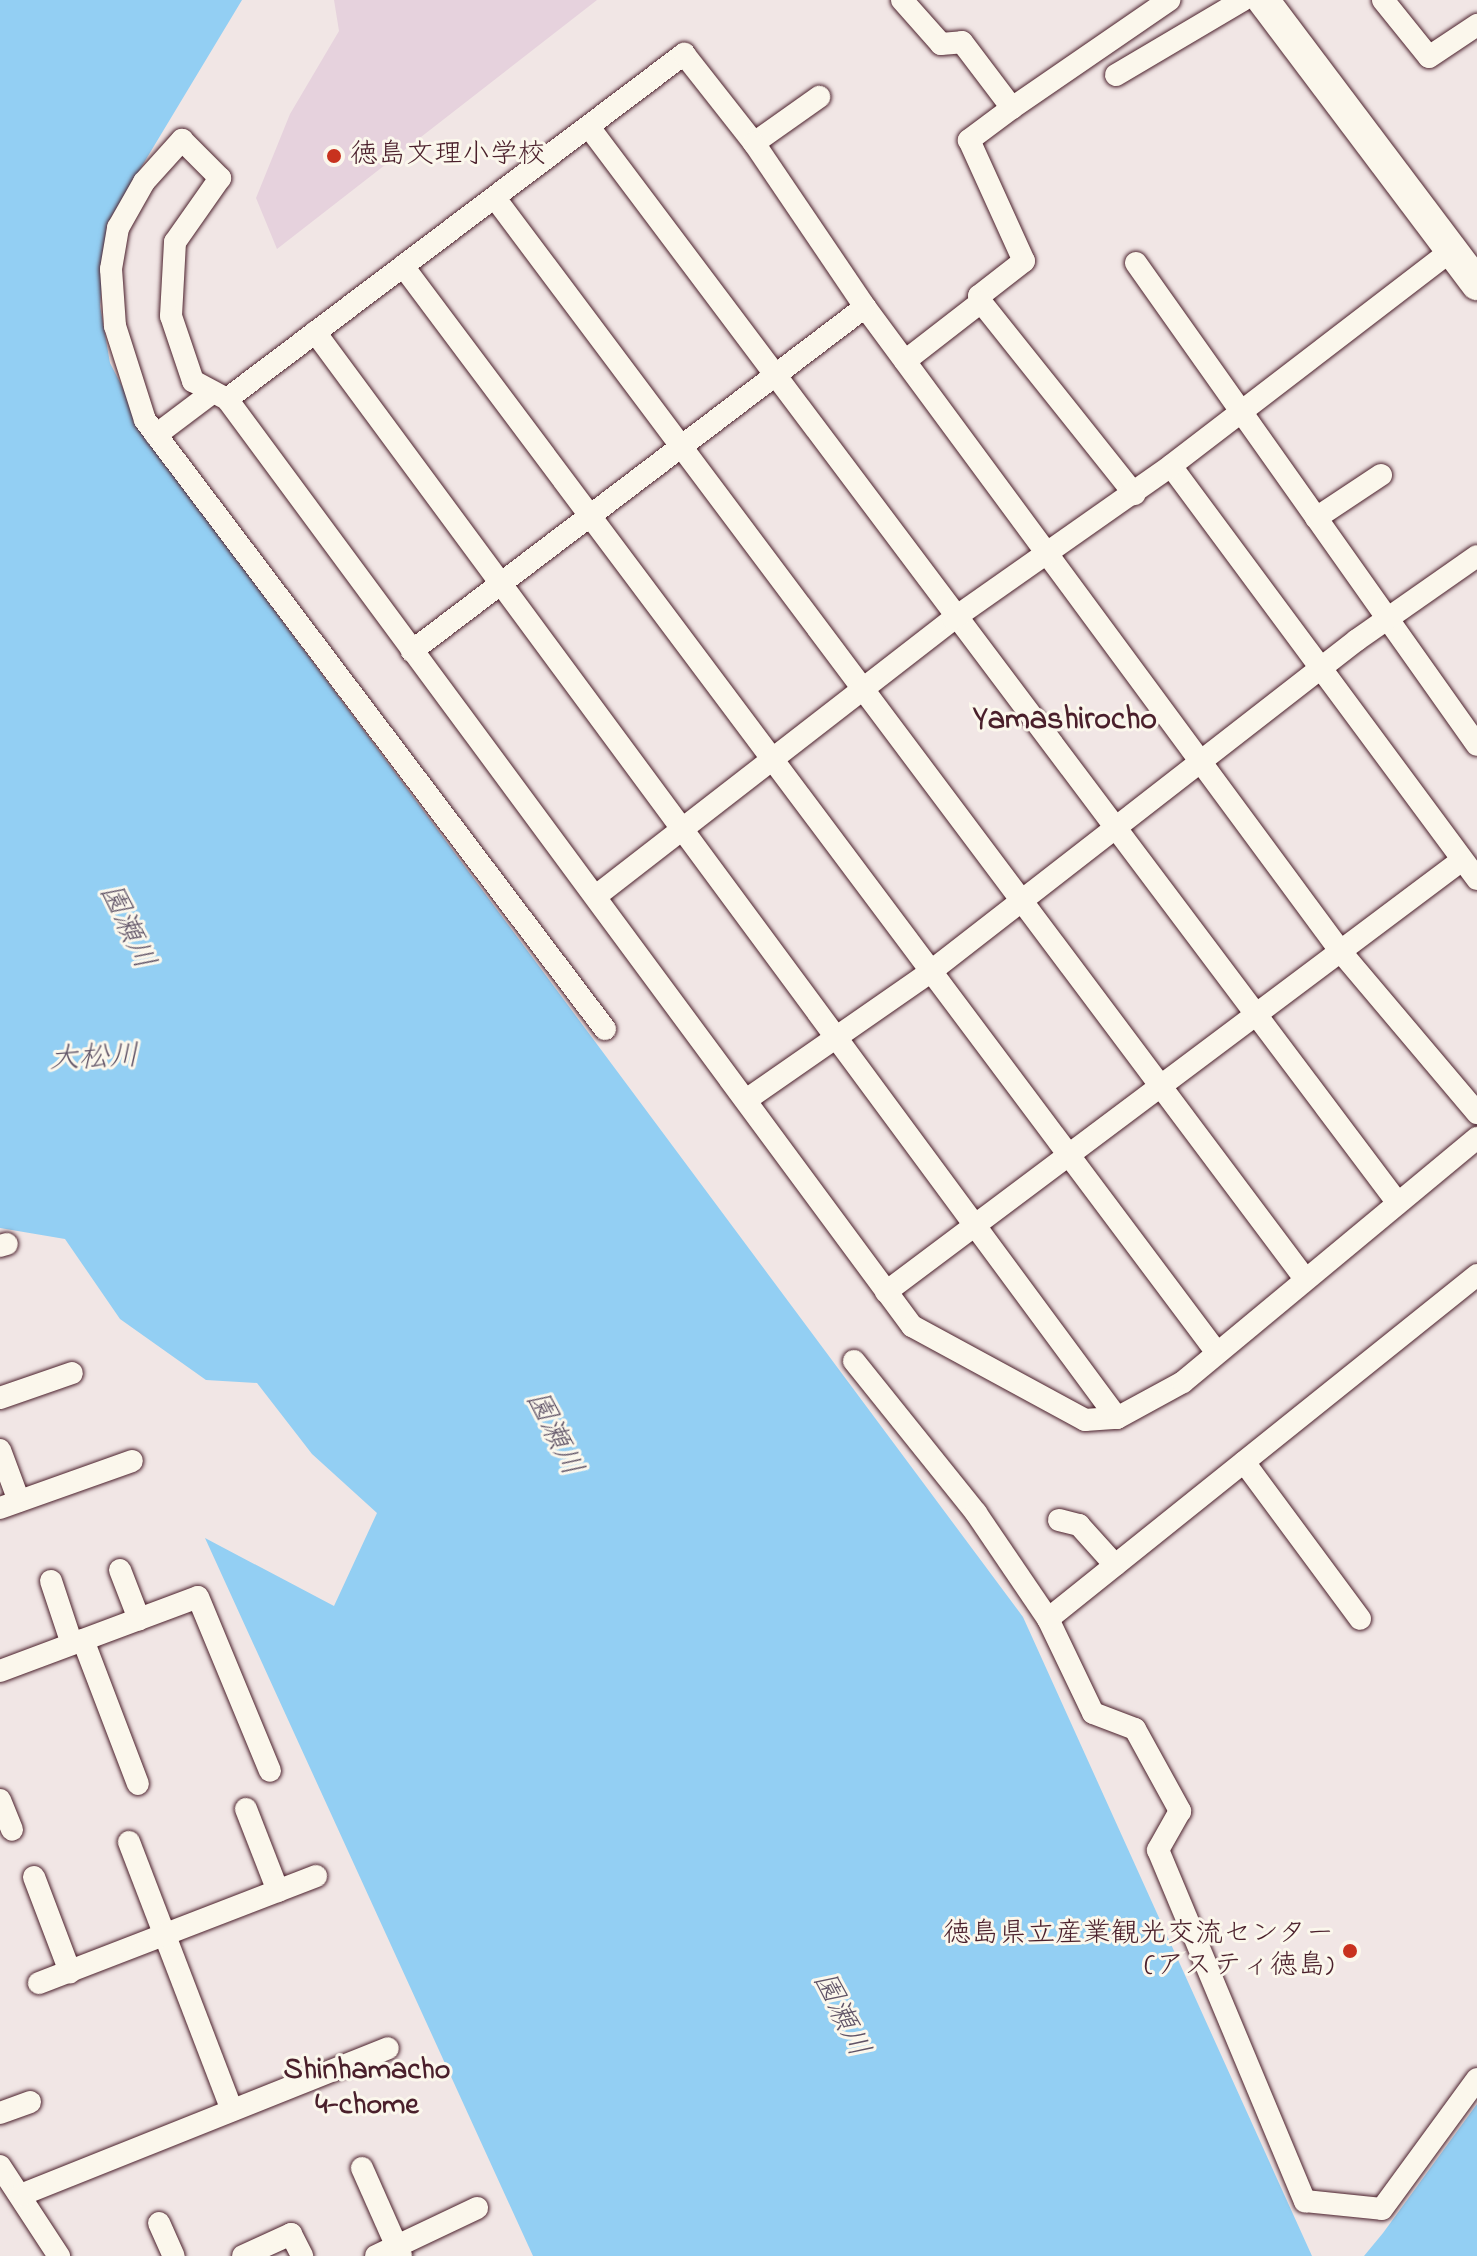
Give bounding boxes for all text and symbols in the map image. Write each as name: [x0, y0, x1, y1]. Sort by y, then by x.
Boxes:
place label: 徳島文理小学校: [350, 139, 546, 173]
marker: 徳島文理小学校: [325, 147, 343, 165]
district label: Yamashirocho: [973, 702, 1157, 740]
water label: 園瀬川: [91, 879, 161, 975]
water label: 大松川: [48, 1039, 140, 1079]
water label: 園瀬川: [517, 1386, 589, 1482]
place label: 徳島県立産業観光交流センター (アスティ徳島): [942, 1918, 1334, 1984]
marker: 徳島県立産業観光交流センター (アスティ徳島): [1341, 1942, 1359, 1960]
water label: 園瀬川: [804, 1967, 876, 2063]
district label: Shinhamacho 4-chome: [284, 2053, 450, 2124]

